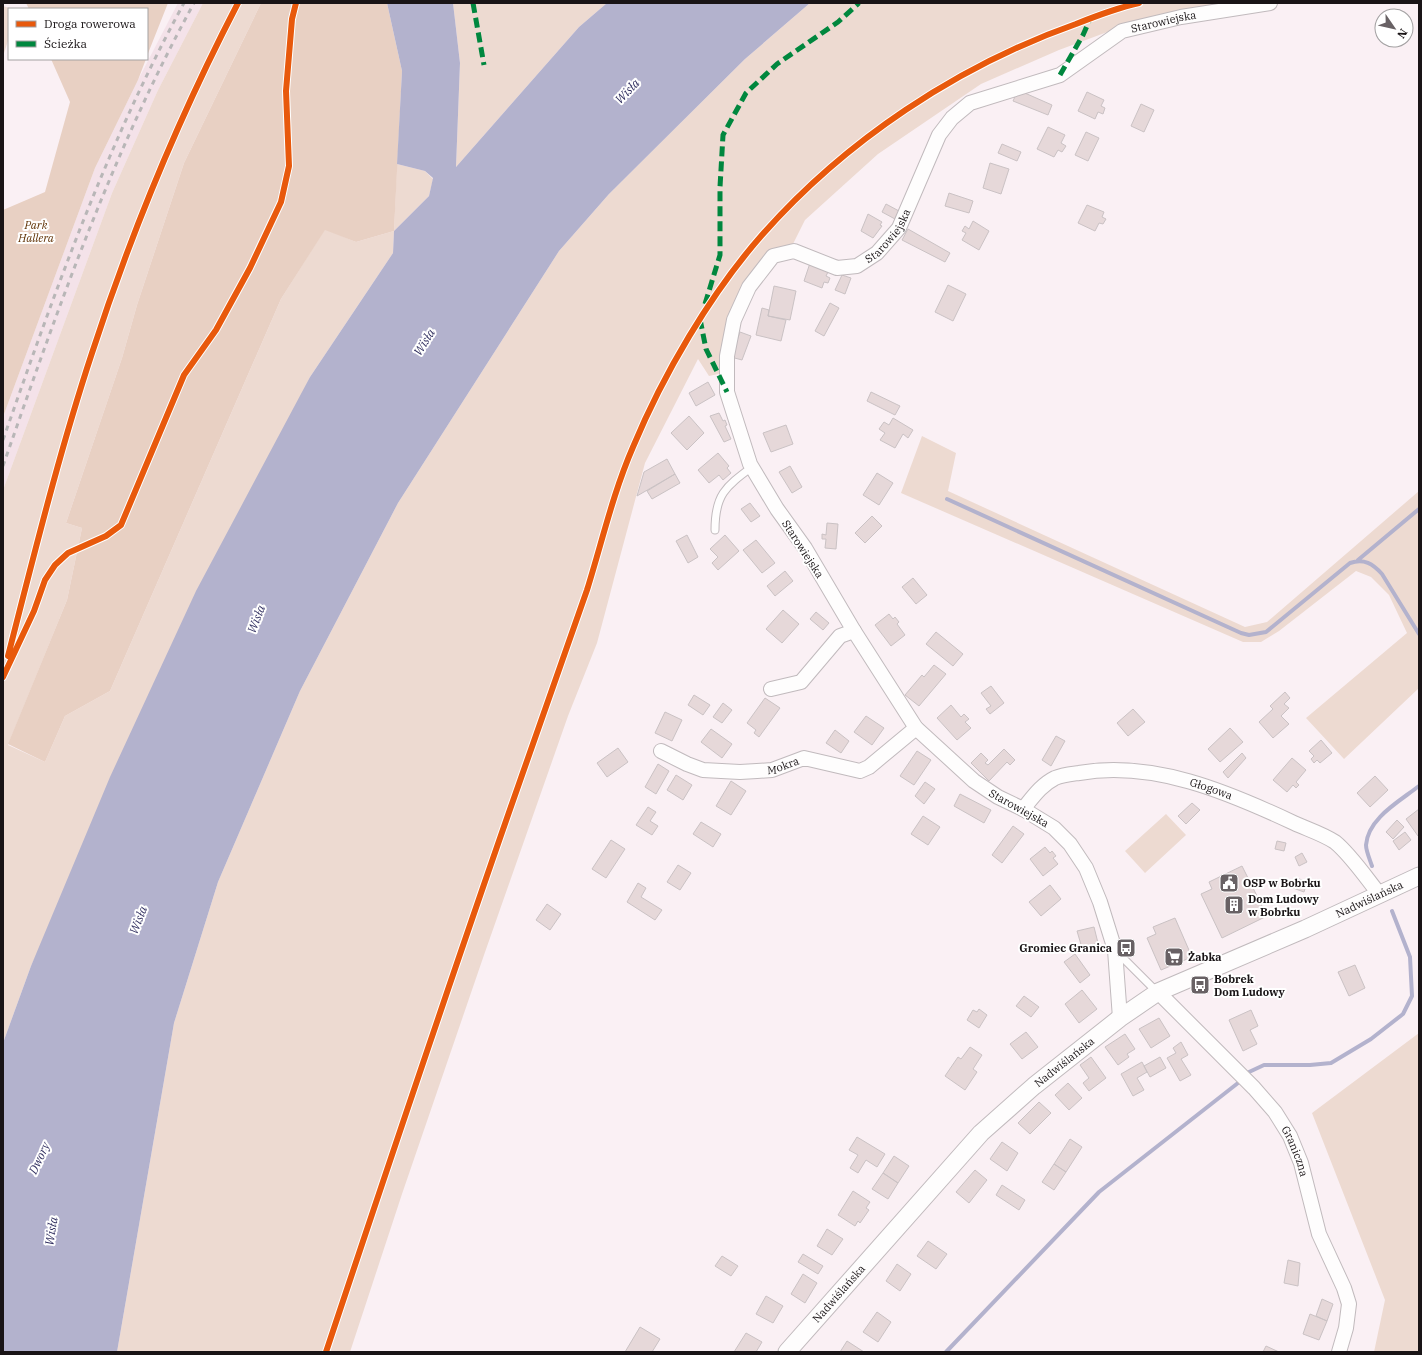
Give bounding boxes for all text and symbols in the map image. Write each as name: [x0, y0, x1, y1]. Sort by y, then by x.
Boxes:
legend: [8, 8, 148, 60]
street label: Starowiejska: [1130, 8, 1197, 36]
north arrow: [1374, 8, 1414, 48]
text: Droga rowerowa: [44, 16, 136, 31]
text: N: [1394, 26, 1411, 41]
text: Ścieżka: [44, 36, 88, 51]
water label: Wisła: [612, 75, 643, 107]
street label: Starowiejska: [862, 207, 913, 266]
park label: Park Hallera: [17, 218, 54, 245]
water label: Wisła: [410, 325, 438, 358]
street label: Starowiejska: [779, 517, 827, 581]
water label: Wisła: [244, 602, 268, 635]
street label: Mokra: [767, 754, 801, 777]
street label: Głogowa: [1188, 775, 1234, 802]
street label: Starowiejska: [987, 786, 1051, 830]
public building icon: OSP w Bobrku: [1218, 872, 1240, 894]
place label: OSP w Bobrku: [1243, 876, 1321, 890]
street label: Nadwiślańska: [1333, 877, 1405, 921]
place label: Dom Ludowy w Bobrku: [1248, 892, 1320, 919]
building icon: Dom Ludowy w Bobrku: [1223, 894, 1245, 916]
water label: Wisła: [126, 903, 150, 936]
bus stop icon: Gromiec Granica: [1115, 937, 1137, 959]
place label: Gromiec Granica: [1019, 941, 1112, 955]
supermarket icon: Żabka: [1163, 946, 1185, 968]
place label: Żabka: [1188, 950, 1222, 964]
place label: Bobrek Dom Ludowy: [1214, 972, 1286, 999]
bus stop icon: Bobrek Dom Ludowy: [1189, 974, 1211, 996]
street label: Nadwiślańska: [1031, 1034, 1097, 1090]
street label: Graniczna: [1278, 1123, 1311, 1178]
water label: Dwory: [25, 1138, 53, 1177]
water label: Wisła: [41, 1215, 61, 1246]
street label: Nadwiślańska: [809, 1262, 868, 1326]

